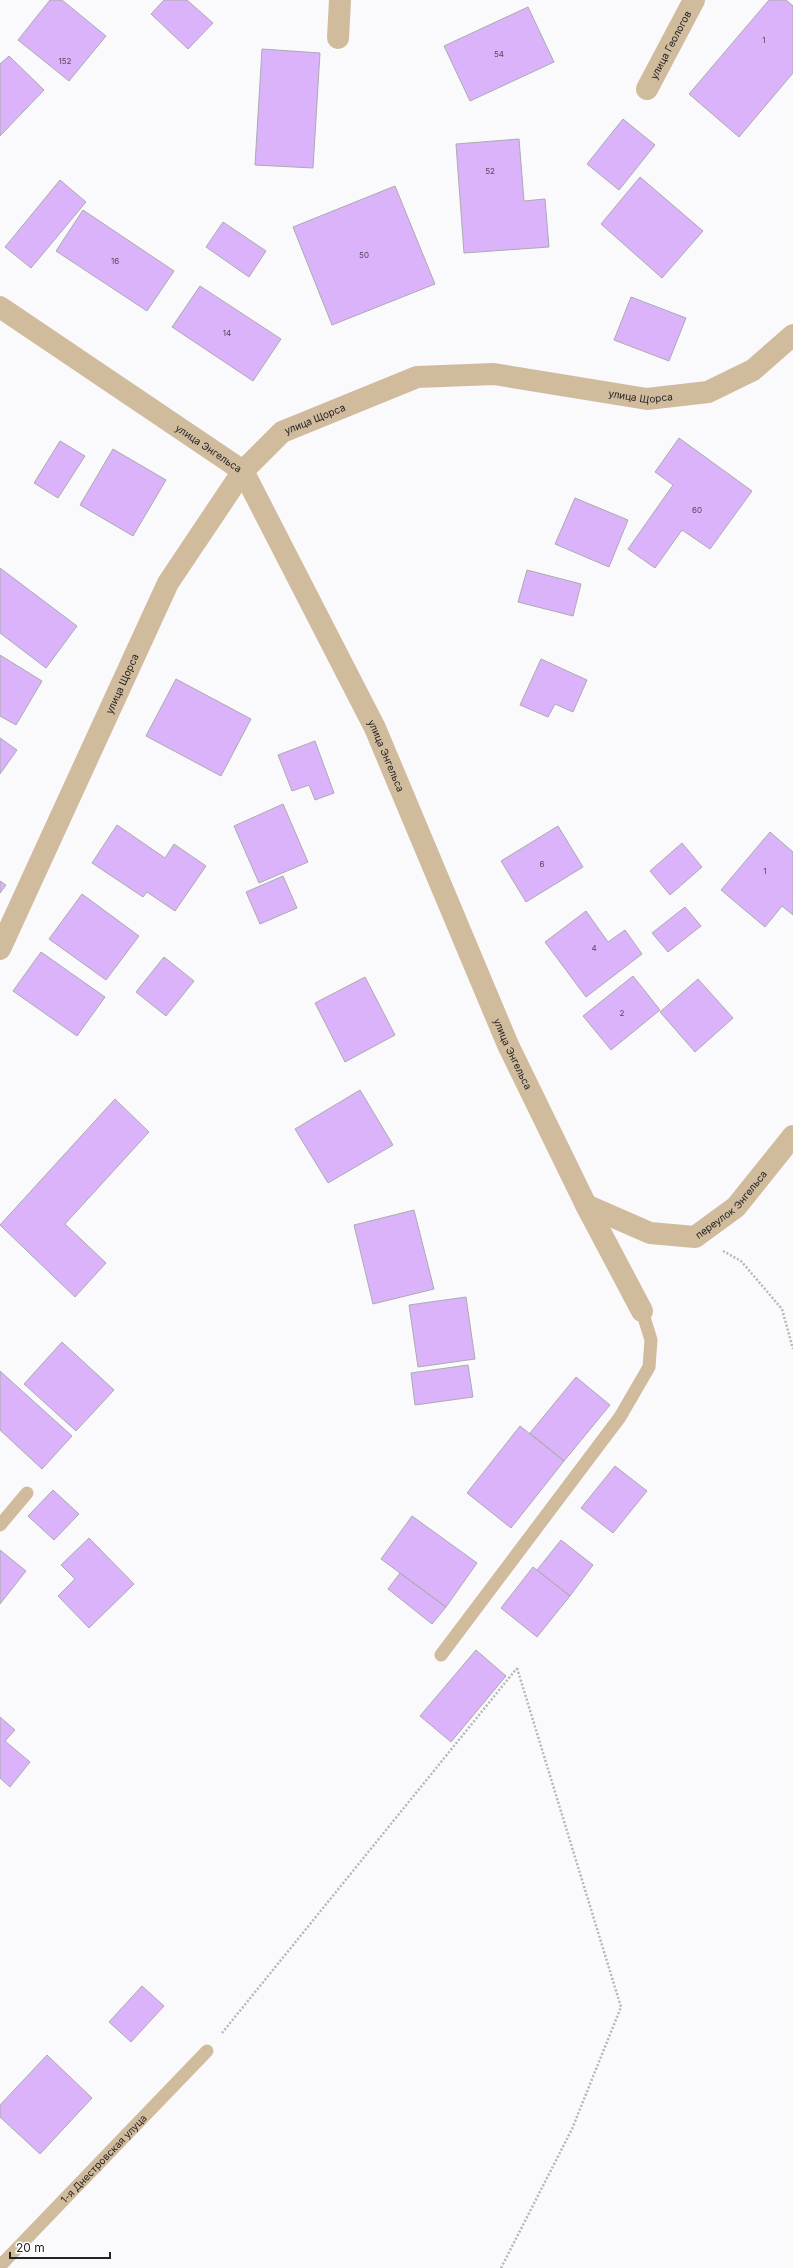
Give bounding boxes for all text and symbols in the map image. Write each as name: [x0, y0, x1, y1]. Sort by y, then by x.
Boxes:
street label: улица Геологов: [647, 8, 694, 81]
house number: 1: [762, 35, 766, 45]
house number: 54: [494, 49, 504, 59]
house number: 152: [59, 56, 72, 66]
house number: 52: [485, 166, 495, 176]
house number: 50: [359, 250, 369, 260]
house number: 16: [111, 256, 119, 266]
house number: 14: [223, 328, 231, 338]
street label: улица Щорса: [608, 387, 673, 405]
street label: улица Щорса: [283, 401, 347, 436]
street label: улица Энгельса: [173, 421, 244, 475]
house number: 60: [692, 505, 702, 515]
street label: улица Щорса: [103, 652, 141, 715]
street label: улица Энгельса: [366, 717, 407, 794]
house number: 6: [540, 859, 545, 869]
house number: 1: [763, 866, 767, 876]
house number: 4: [591, 943, 597, 953]
house number: 2: [620, 1008, 625, 1018]
street label: улица Энгельса: [491, 1016, 535, 1092]
street label: переулок Энгельса: [693, 1168, 769, 1241]
street label: 1-я Днестровская улуца: [58, 2112, 149, 2206]
scale bar: [10, 2234, 110, 2260]
text: 20 m: [16, 2240, 45, 2255]

